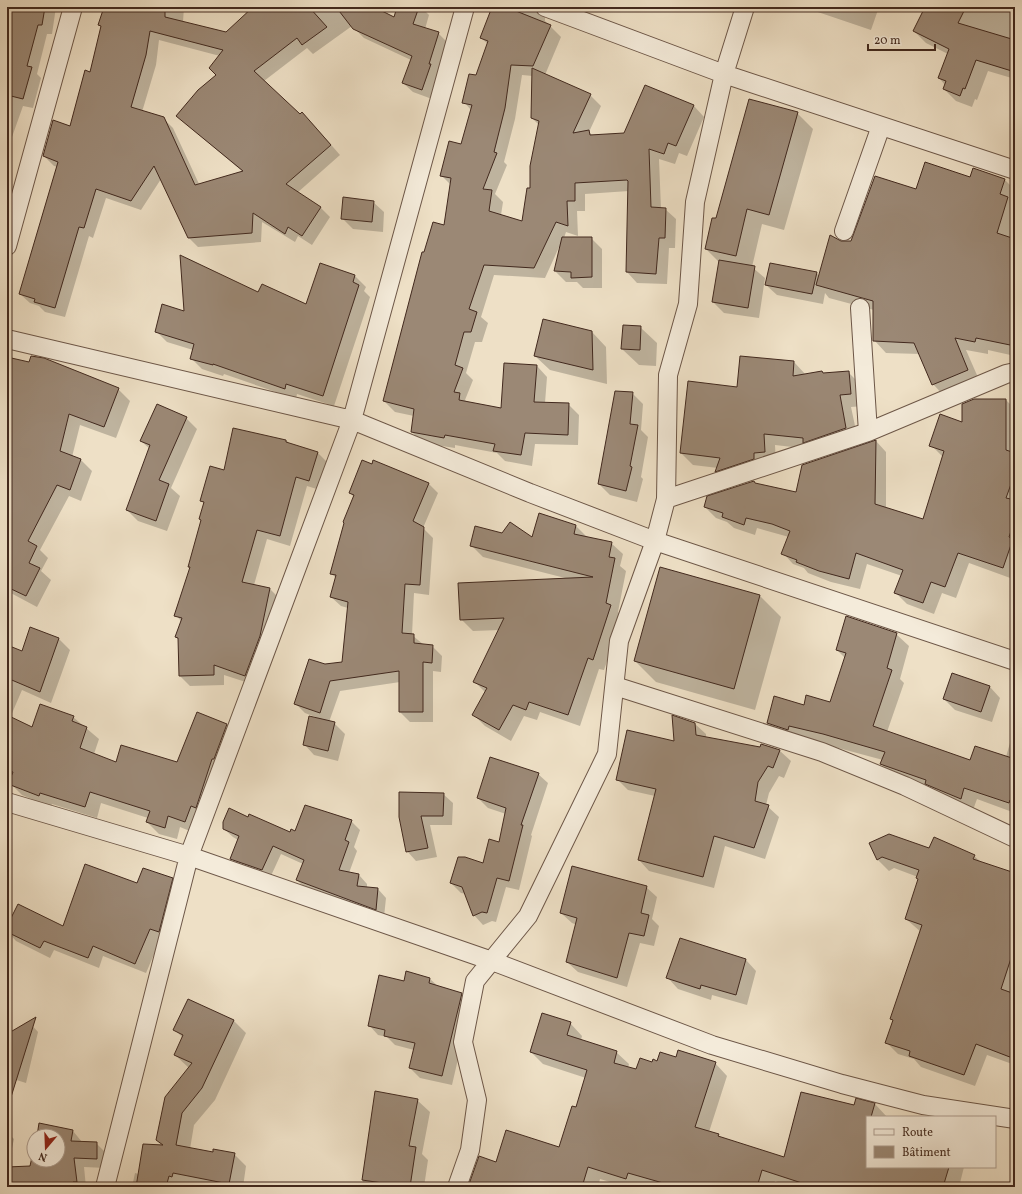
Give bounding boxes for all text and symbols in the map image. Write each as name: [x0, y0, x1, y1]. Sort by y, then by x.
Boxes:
scale bar: [868, 26, 935, 52]
text: 20 m: [874, 33, 901, 49]
legend: [866, 1116, 996, 1168]
text: Route: [902, 1125, 933, 1141]
north arrow: [26, 1128, 66, 1168]
text: Bâtiment: [902, 1145, 951, 1161]
text: N: [37, 1148, 49, 1164]

